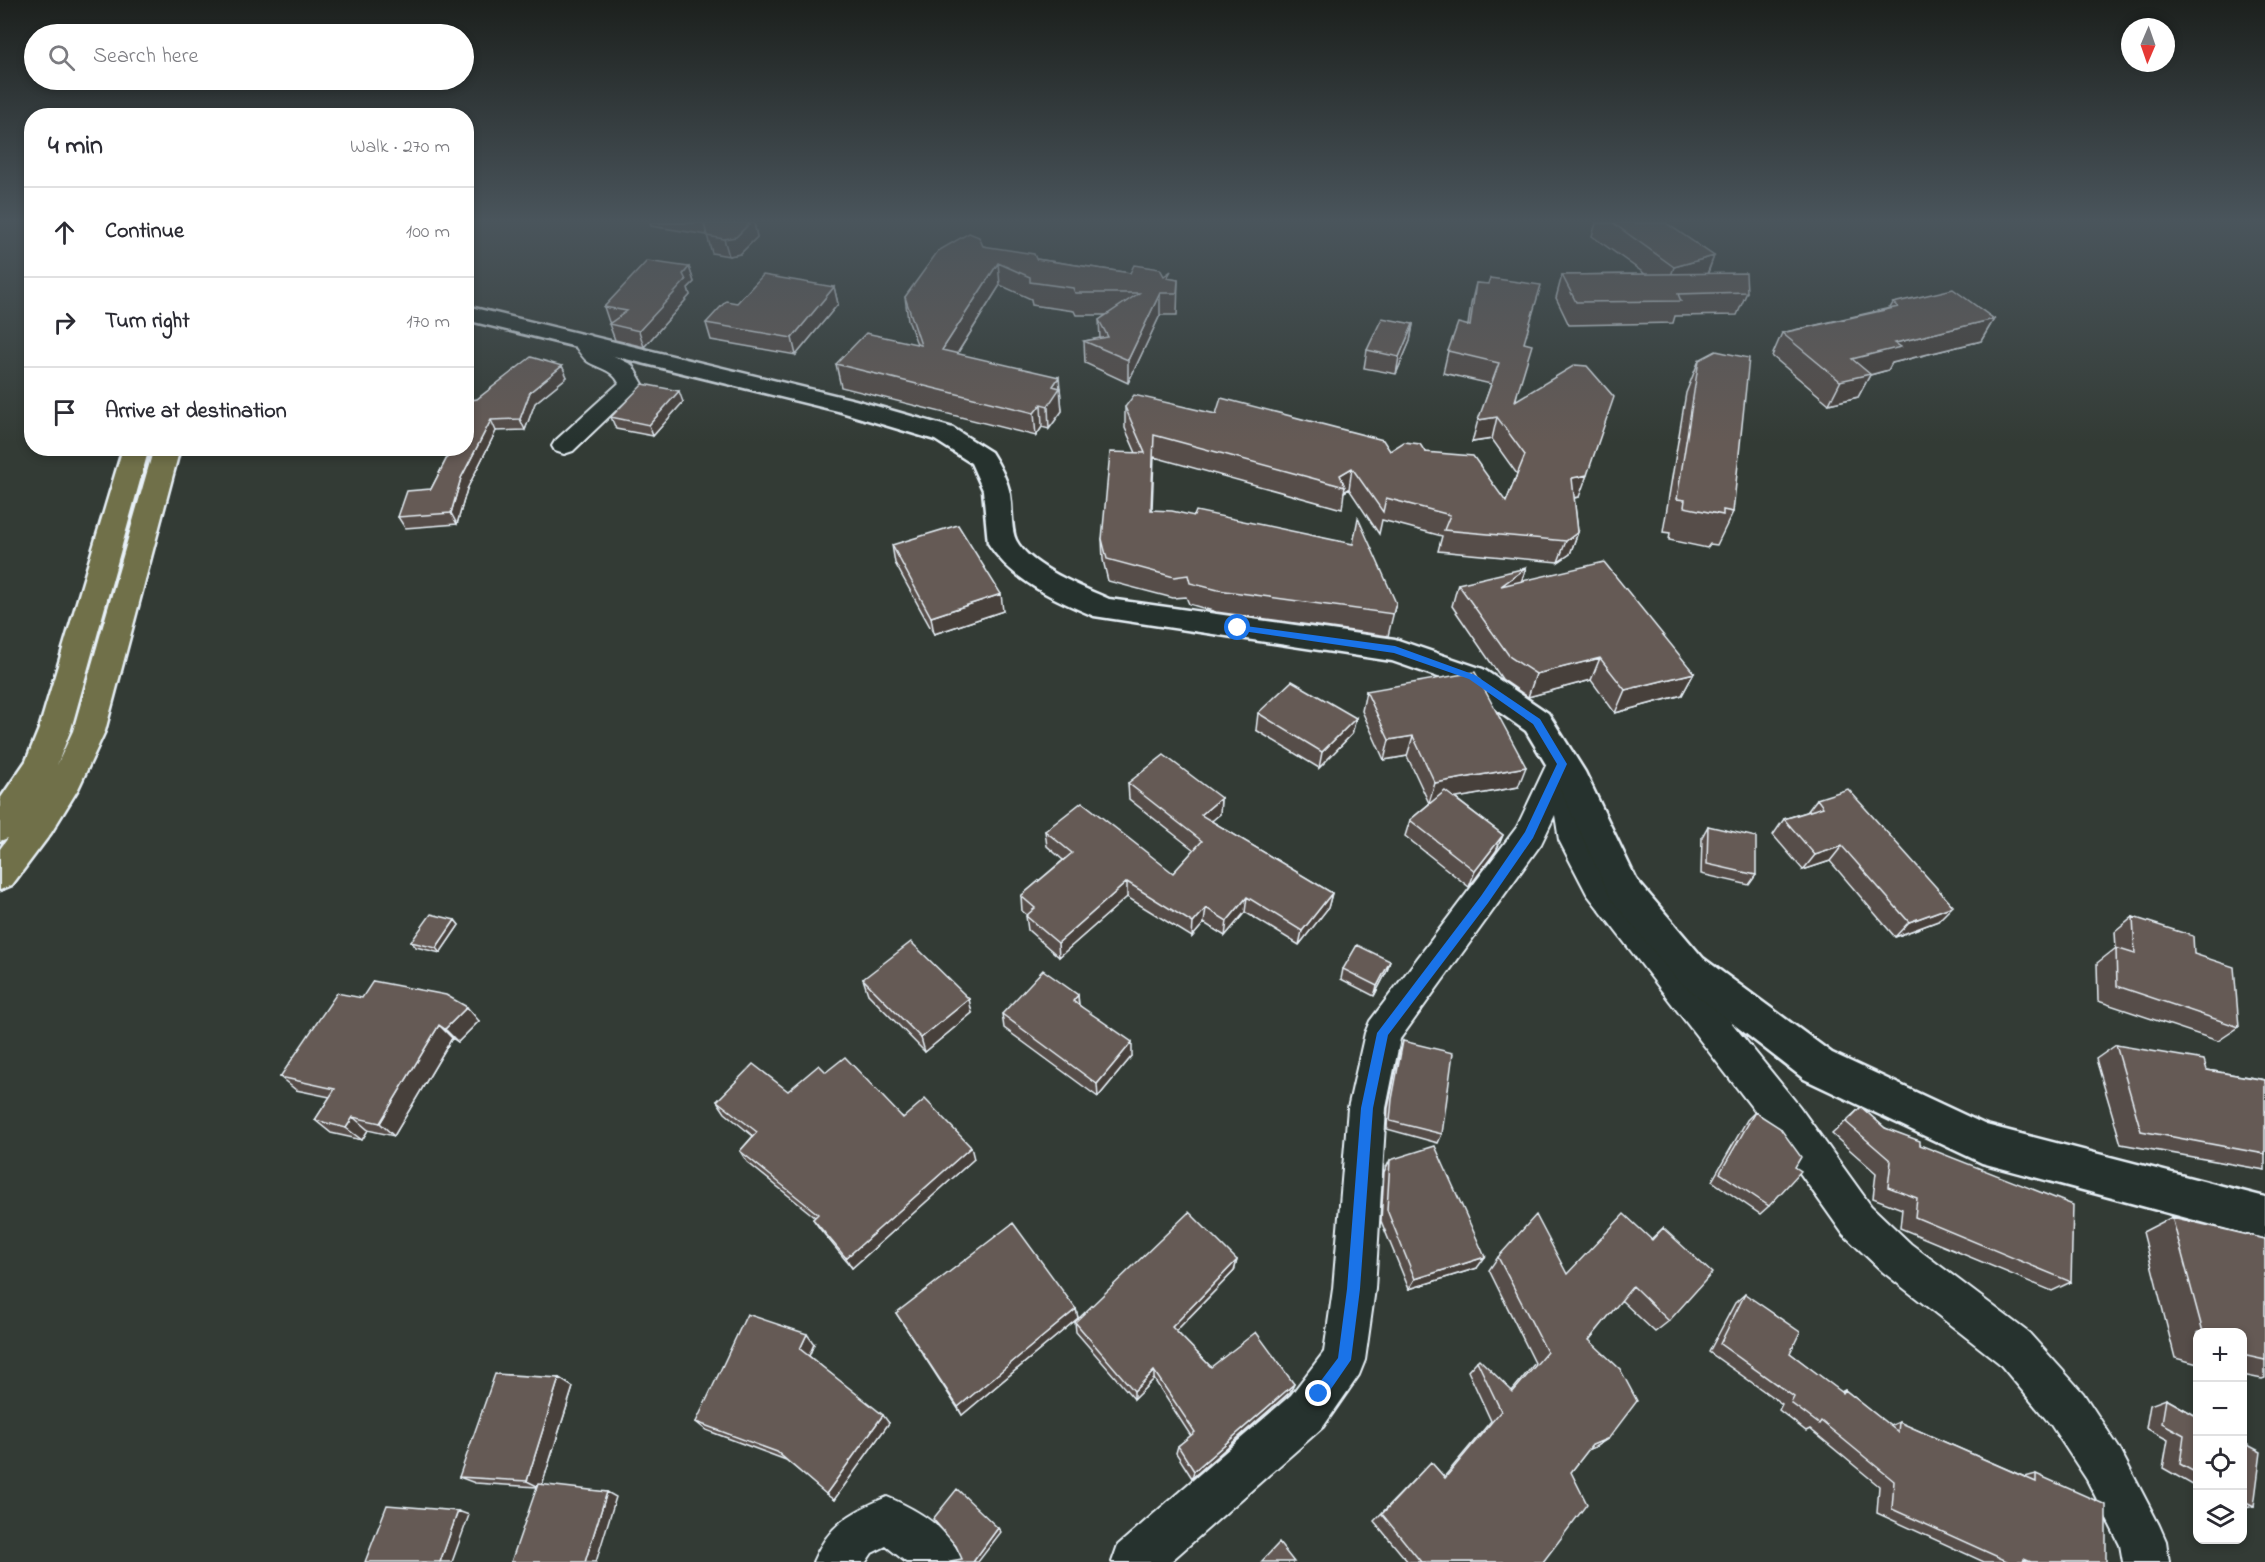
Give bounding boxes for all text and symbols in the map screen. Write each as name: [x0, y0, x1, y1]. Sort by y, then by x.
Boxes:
north arrow: [2121, 18, 2175, 72]
search box: [24, 24, 474, 90]
icon: search: [45, 41, 78, 74]
text: Search here: [93, 41, 198, 73]
text: 4 min: [48, 128, 103, 166]
text: Walk · 270 m: [350, 133, 450, 162]
icon: ahead: [48, 216, 81, 249]
text: Continue: [105, 216, 184, 248]
text: 100 m: [406, 218, 450, 247]
icon: right: [48, 306, 81, 339]
text: Turn right: [105, 306, 190, 338]
text: 170 m: [406, 308, 450, 337]
icon: arrive: [48, 396, 81, 429]
text: Arrive at destination: [105, 396, 287, 428]
route start: [1224, 614, 1250, 640]
map controls: [2193, 1328, 2247, 1544]
button: +: [2193, 1328, 2247, 1382]
route end: [1305, 1380, 1331, 1406]
button: −: [2193, 1382, 2247, 1436]
button: locate: [2193, 1436, 2247, 1490]
button: layers: [2193, 1490, 2247, 1544]

